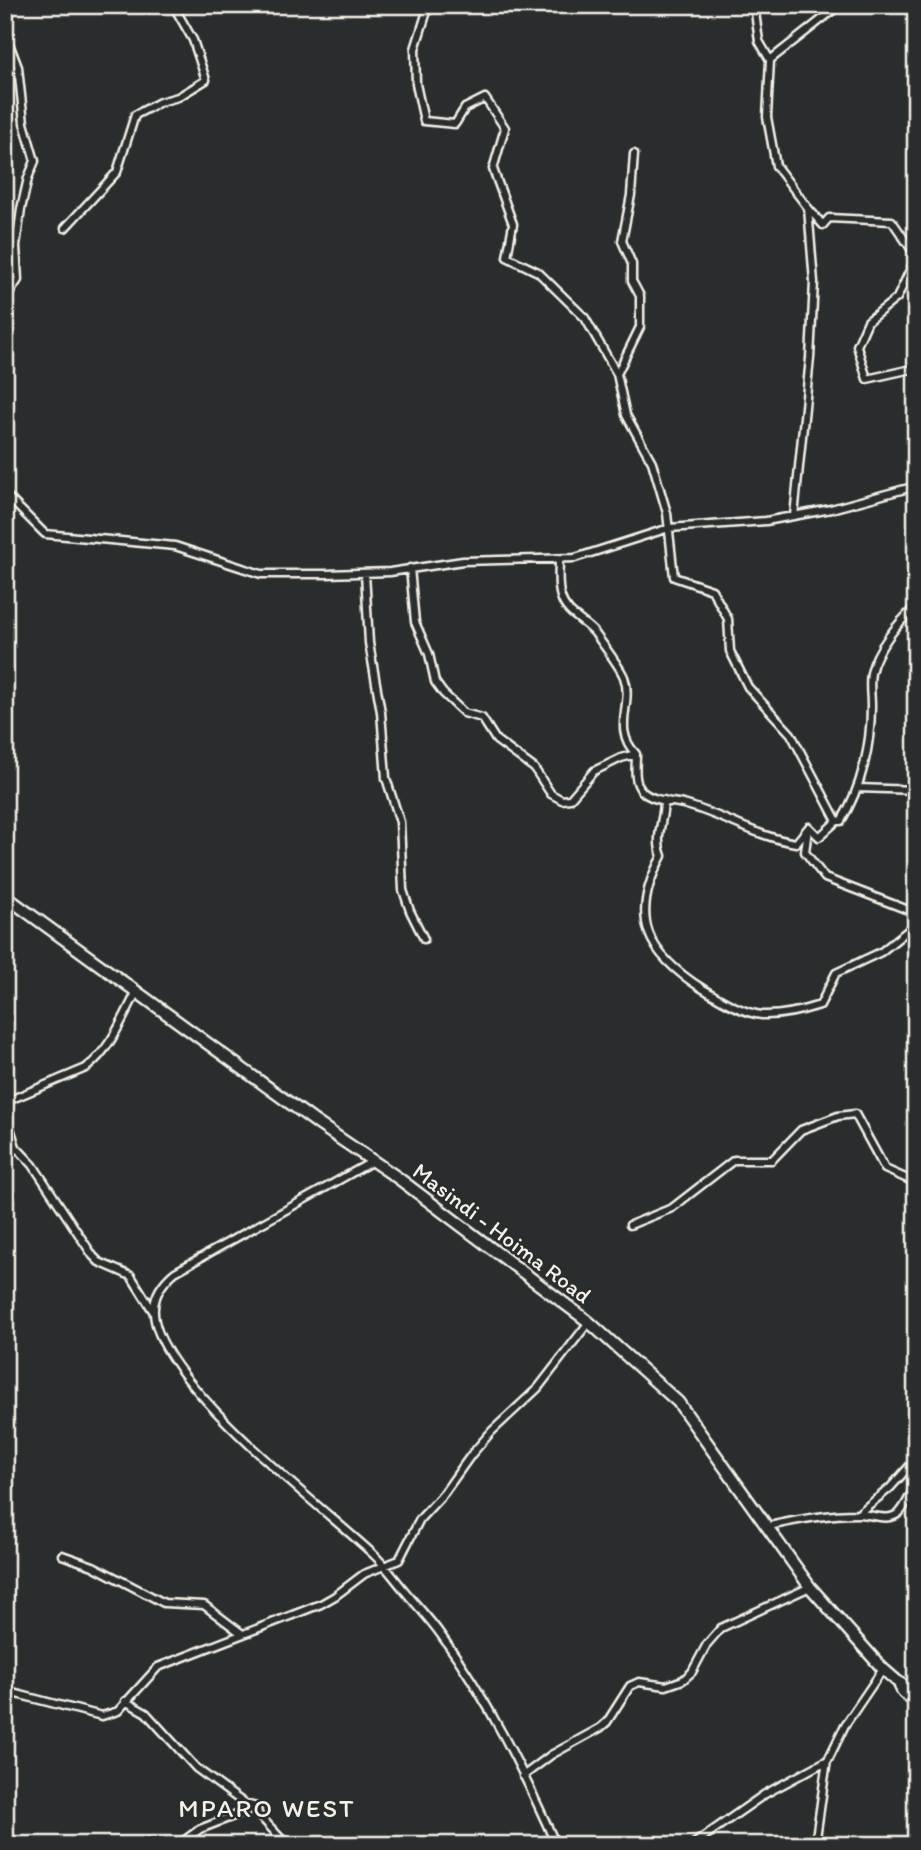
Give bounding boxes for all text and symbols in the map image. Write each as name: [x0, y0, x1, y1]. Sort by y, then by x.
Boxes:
street label: Masindi - Hoima Road: [407, 1157, 597, 1309]
district label: MPARO WEST: [178, 1792, 356, 1824]

